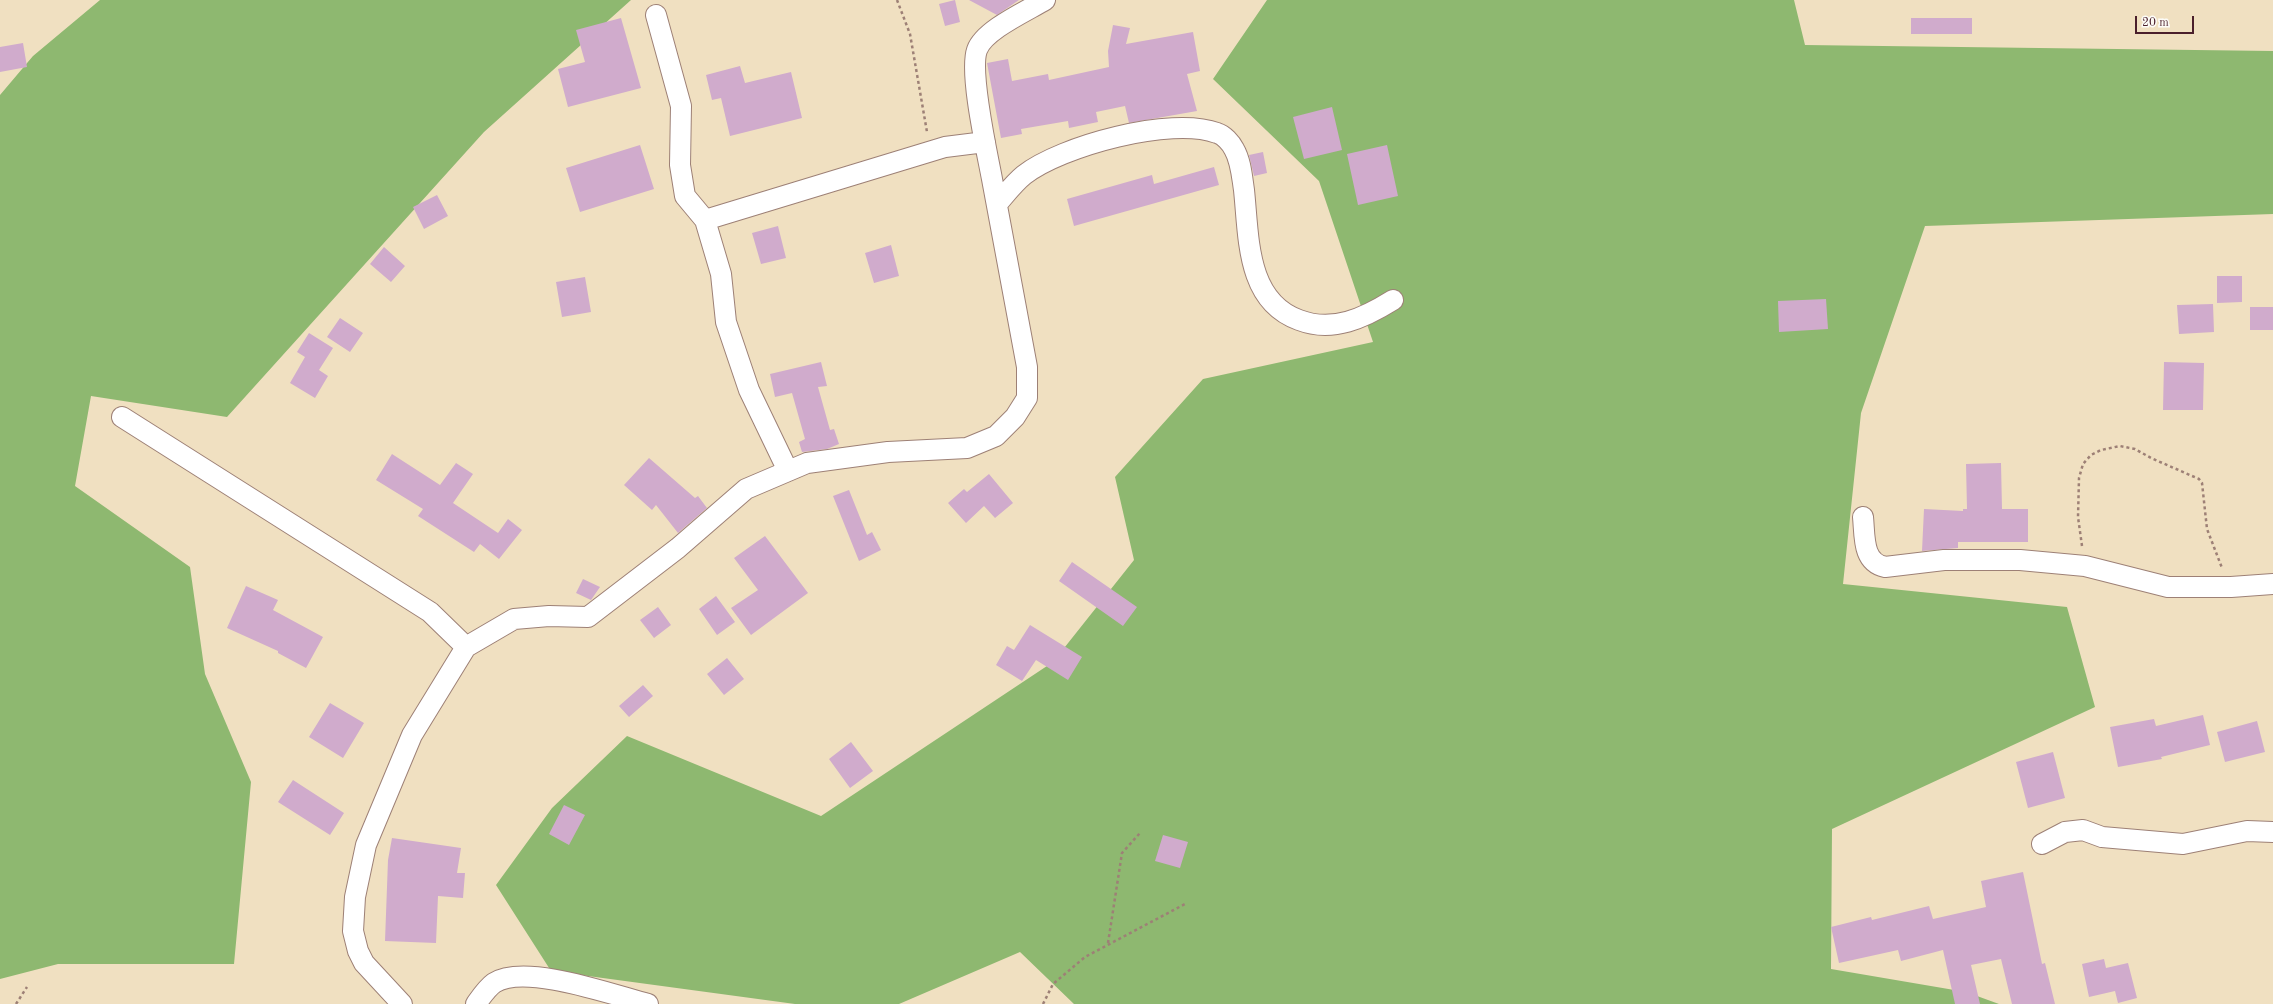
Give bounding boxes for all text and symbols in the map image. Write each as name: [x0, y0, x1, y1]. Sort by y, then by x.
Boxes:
scale bar: [2137, 8, 2196, 34]
text: 20 m: [2142, 17, 2169, 29]

